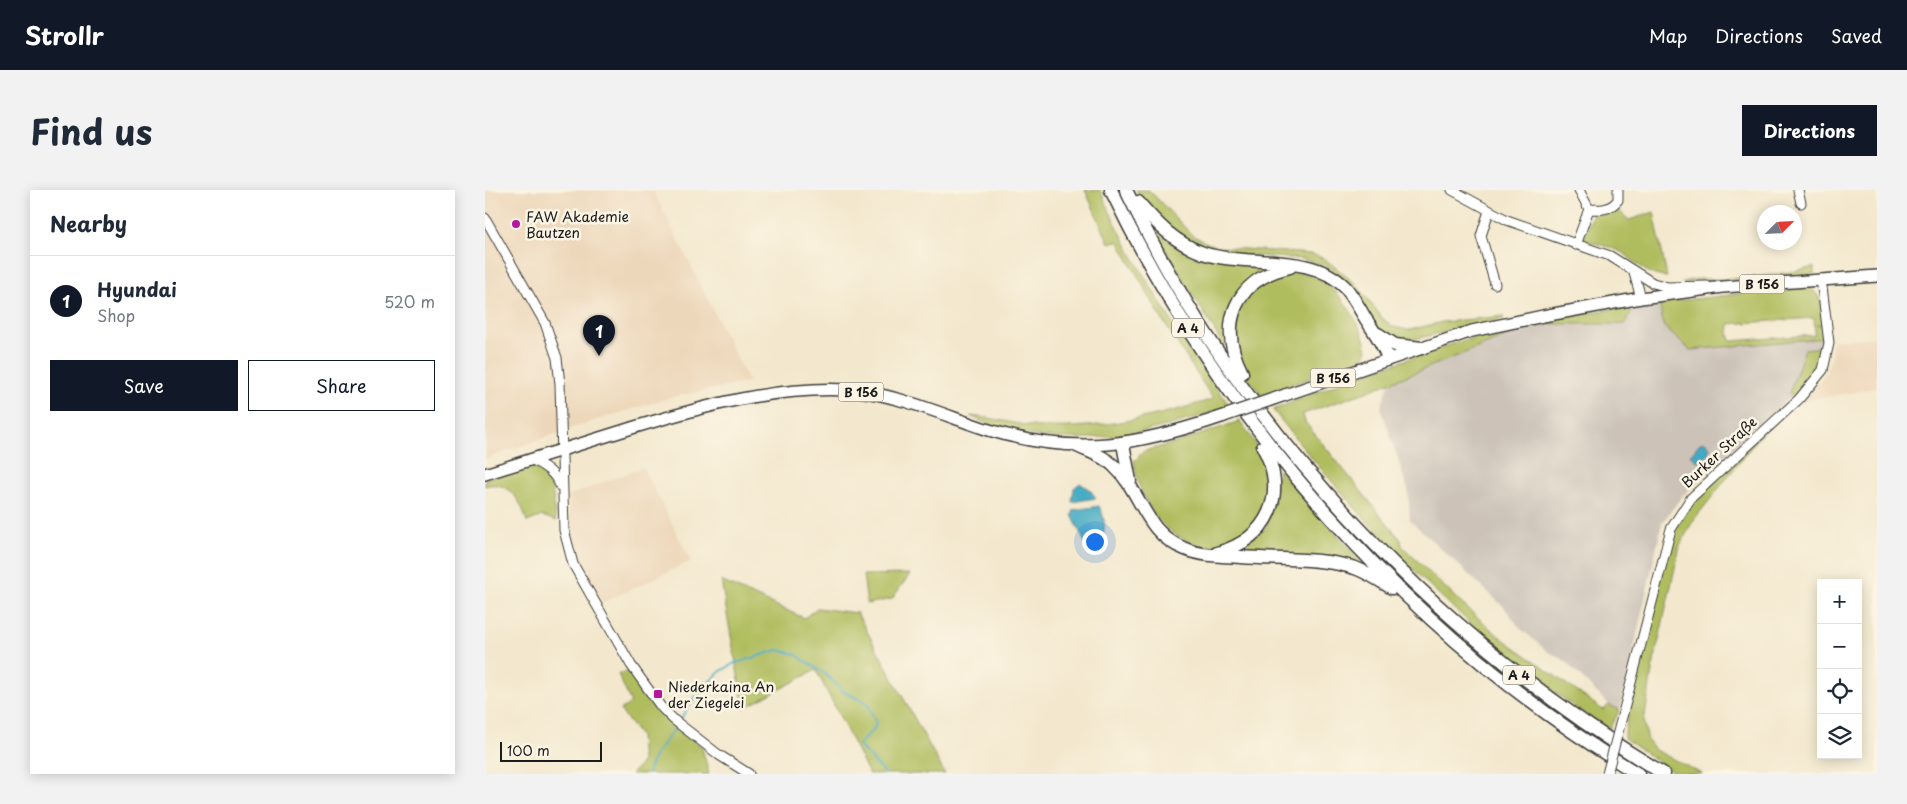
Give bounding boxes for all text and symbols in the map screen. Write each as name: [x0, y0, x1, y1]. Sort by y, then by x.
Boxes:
text: Strollr: [25, 17, 104, 53]
text: Map: [1649, 22, 1687, 49]
text: Directions: [1715, 22, 1803, 49]
text: Saved: [1831, 22, 1882, 49]
text: Find us: [30, 104, 152, 157]
button: Directions: [1742, 105, 1877, 156]
north arrow: [1757, 205, 1802, 250]
place label: FAW Akademie Bautzen: [526, 206, 629, 243]
text: Nearby: [50, 207, 127, 239]
marker: FAW Akademie Bautzen: [510, 218, 522, 230]
text: Hyundai: [97, 275, 177, 303]
road number: B 156: [1739, 275, 1785, 294]
text: 1: [62, 289, 70, 313]
text: 520 m: [384, 289, 435, 313]
text: Shop: [97, 303, 135, 327]
pin: 1: [583, 315, 615, 356]
road number: A 4: [1172, 318, 1204, 338]
button: Save: [50, 360, 238, 411]
button: Share: [248, 360, 435, 411]
road number: B 156: [1311, 368, 1355, 388]
road number: B 156: [839, 382, 883, 402]
street label: Burker Straße: [1677, 412, 1761, 492]
your location: [1082, 529, 1108, 555]
map controls: [1817, 579, 1862, 759]
button: +: [1817, 579, 1862, 624]
button: −: [1817, 624, 1862, 669]
road number: A 4: [1503, 666, 1535, 684]
button: locate: [1817, 669, 1862, 714]
place label: Niederkaina An der Ziegelei: [668, 676, 774, 713]
marker: Niederkaina An der Ziegelei: [652, 688, 664, 700]
button: layers: [1817, 714, 1862, 759]
scale bar: [500, 739, 603, 762]
text: 100 m: [507, 740, 550, 761]

